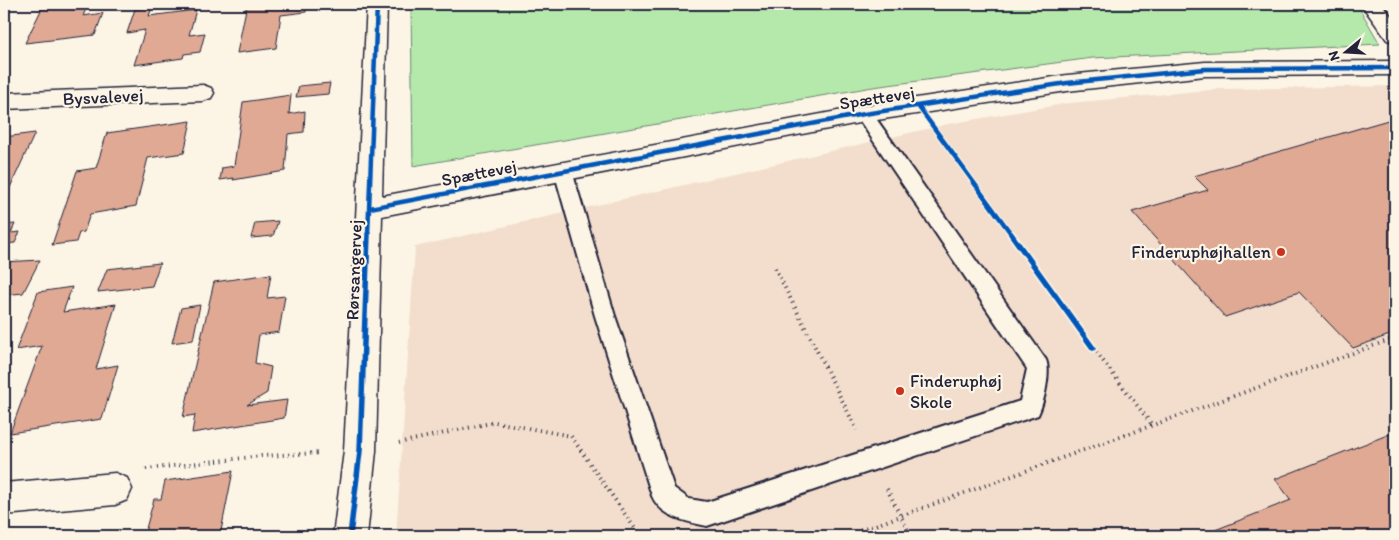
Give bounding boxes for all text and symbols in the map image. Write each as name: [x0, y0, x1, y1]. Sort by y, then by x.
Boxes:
north arrow: [1322, 28, 1372, 78]
text: N: [1325, 49, 1344, 63]
street label: Spættevej: [838, 81, 916, 115]
street label: Bysvalevej: [62, 84, 144, 110]
street label: Spættevej: [440, 155, 518, 191]
street label: Rørsangervej: [341, 219, 367, 321]
place label: Finderuphøjhallen: [1131, 241, 1271, 263]
marker: Finderuphøjhallen: [1275, 246, 1287, 258]
place label: Finderuphøj Skole: [910, 370, 1002, 413]
marker: Finderuphøj Skole: [894, 385, 906, 397]

